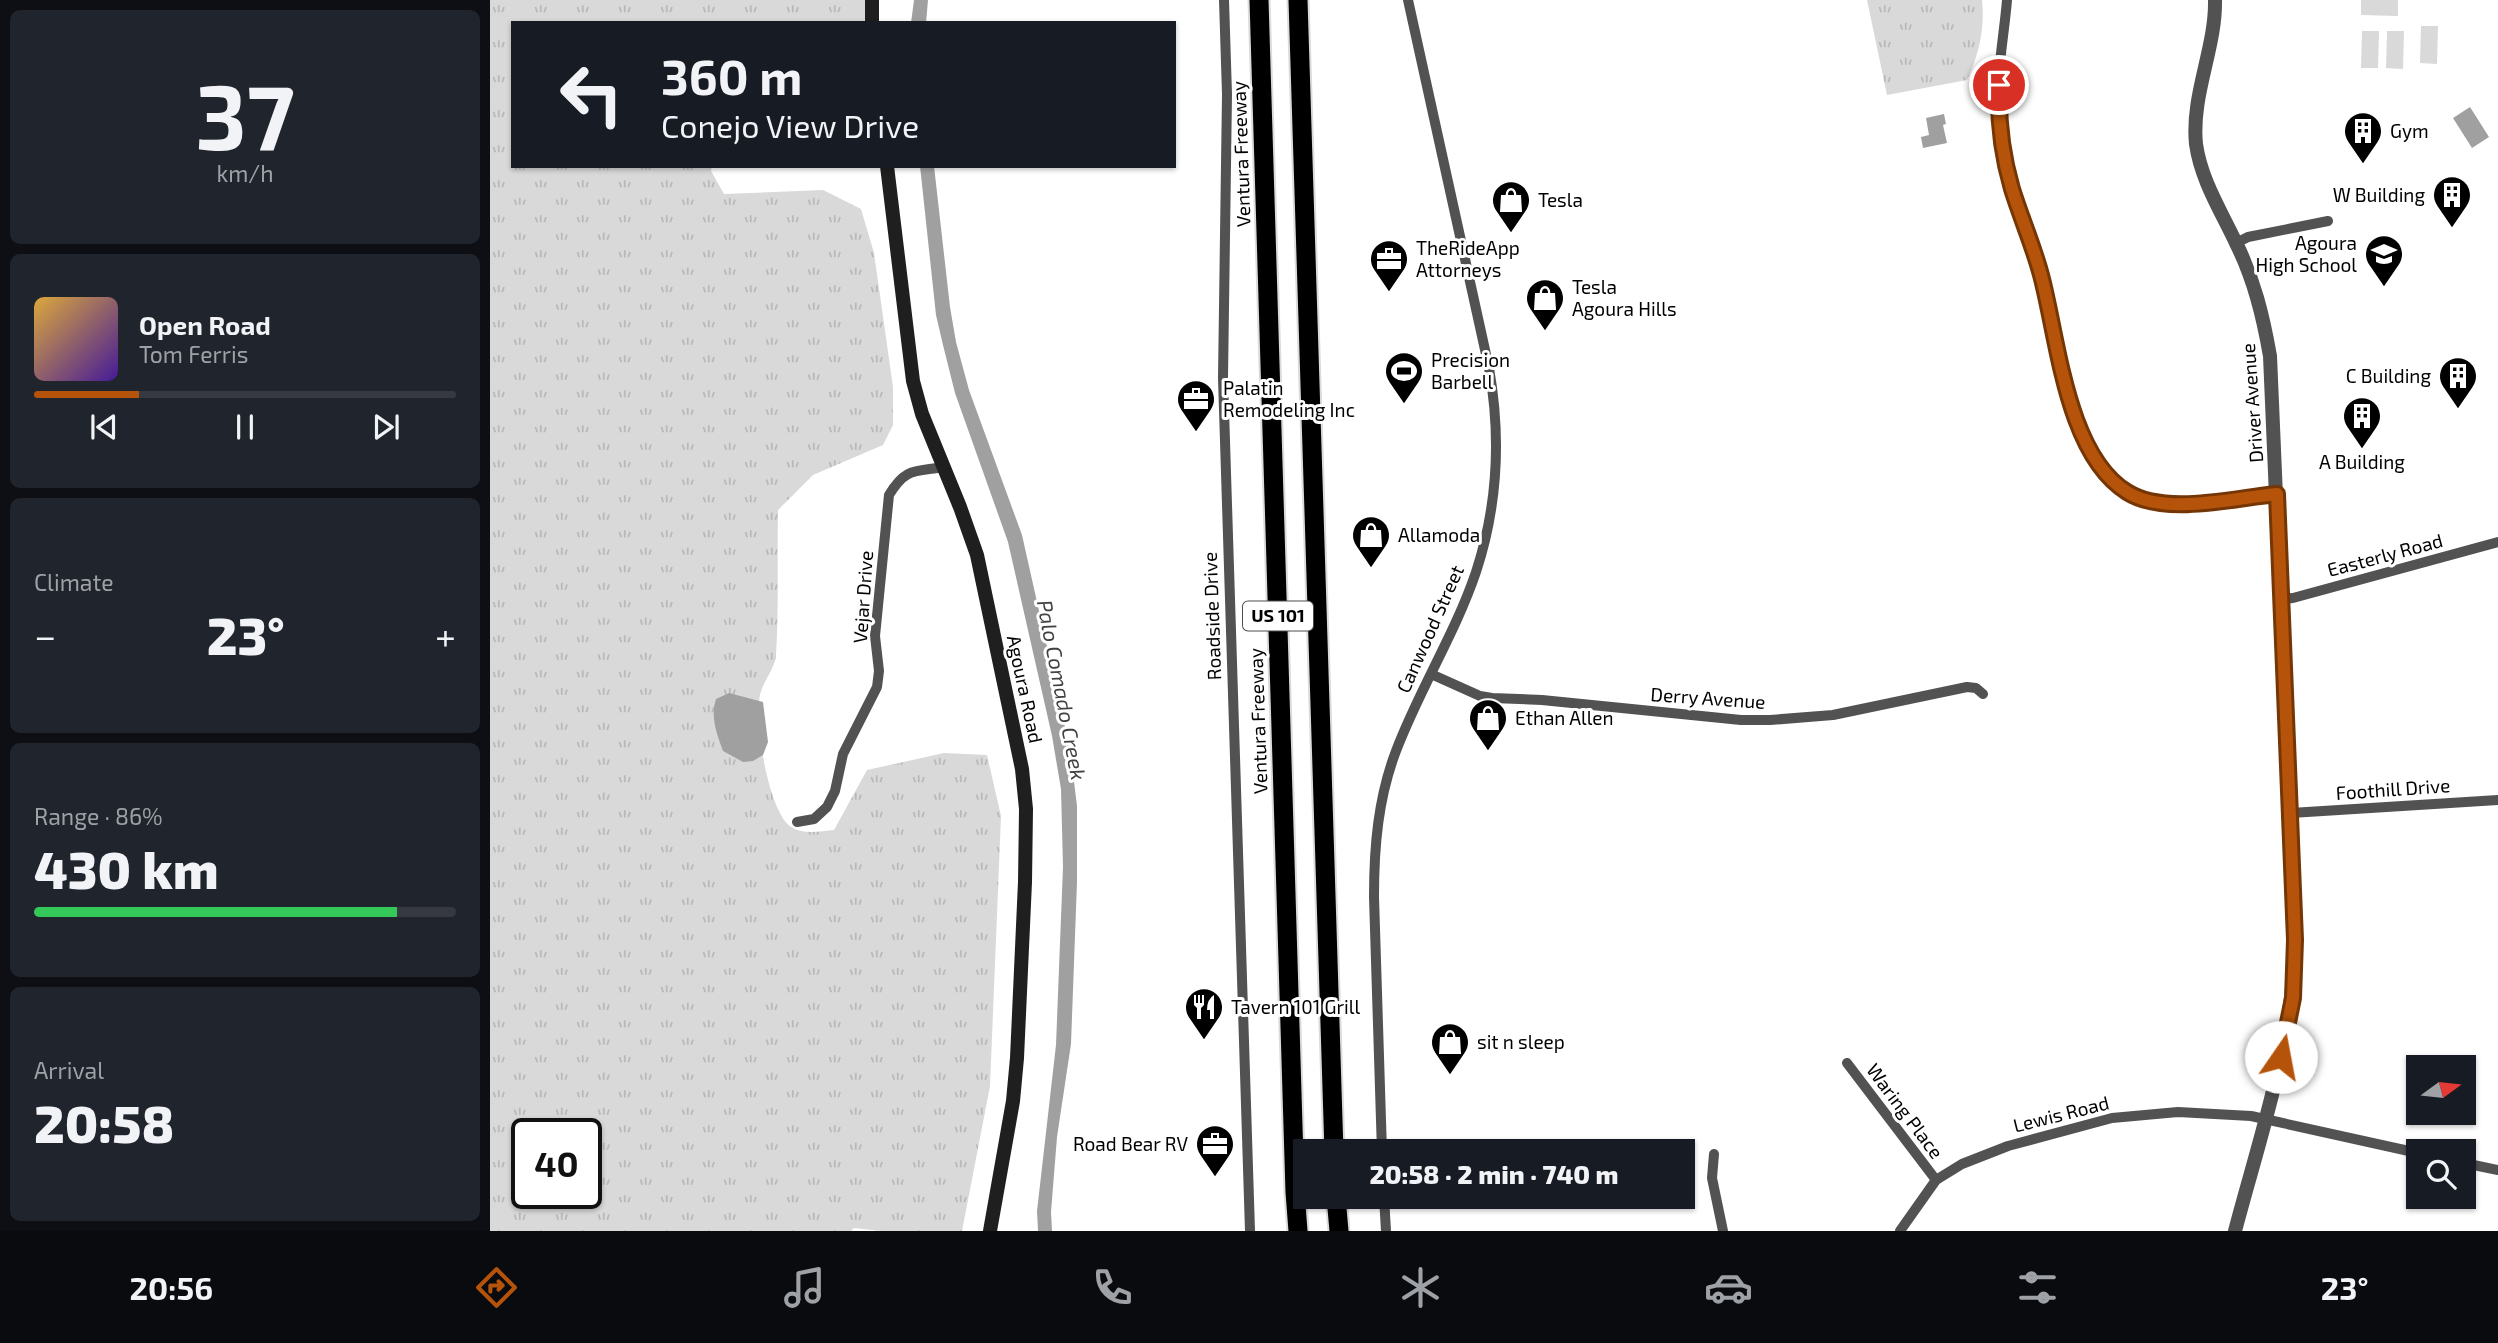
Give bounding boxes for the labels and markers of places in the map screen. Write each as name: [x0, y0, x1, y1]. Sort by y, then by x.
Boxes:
pin: [1969, 55, 2029, 115]
building icon: Gym: [2342, 110, 2384, 165]
place label: Gym: [2390, 119, 2429, 142]
building icon: W Building: [2431, 174, 2473, 229]
shop icon: Tesla: [1490, 179, 1532, 234]
place label: W Building: [2333, 183, 2425, 206]
place label: Tesla: [1538, 188, 1583, 211]
place label: Agoura High School: [2256, 231, 2357, 276]
school or university icon: Agoura High School: [2363, 233, 2405, 288]
place label: TheRideApp Attorneys: [1416, 236, 1520, 281]
office icon: TheRideApp Attorneys: [1368, 238, 1410, 293]
place label: Tesla Agoura Hills: [1572, 275, 1677, 320]
shop icon: Tesla Agoura Hills: [1524, 277, 1566, 332]
place label: Precision Barbell: [1431, 348, 1510, 393]
sports icon: Precision Barbell: [1383, 350, 1425, 405]
building icon: C Building: [2437, 355, 2479, 410]
place label: C Building: [2346, 364, 2431, 387]
place label: Palatin Remodeling Inc: [1223, 376, 1355, 421]
office icon: Palatin Remodeling Inc: [1175, 378, 1217, 433]
building icon: A Building: [2341, 395, 2383, 450]
place label: A Building: [2319, 450, 2405, 473]
shop icon: Allamoda: [1350, 514, 1392, 569]
place label: Allamoda: [1398, 523, 1480, 546]
shop icon: Ethan Allen: [1467, 697, 1509, 752]
place label: Ethan Allen: [1515, 706, 1614, 729]
restaurant icon: Tavern 101 Grill: [1183, 986, 1225, 1041]
place label: Tavern 101 Grill: [1231, 995, 1360, 1018]
shop icon: sit n sleep: [1429, 1021, 1471, 1076]
place label: sit n sleep: [1477, 1030, 1565, 1053]
office icon: Road Bear RV: [1194, 1123, 1236, 1178]
place label: Road Bear RV: [1073, 1132, 1188, 1155]

